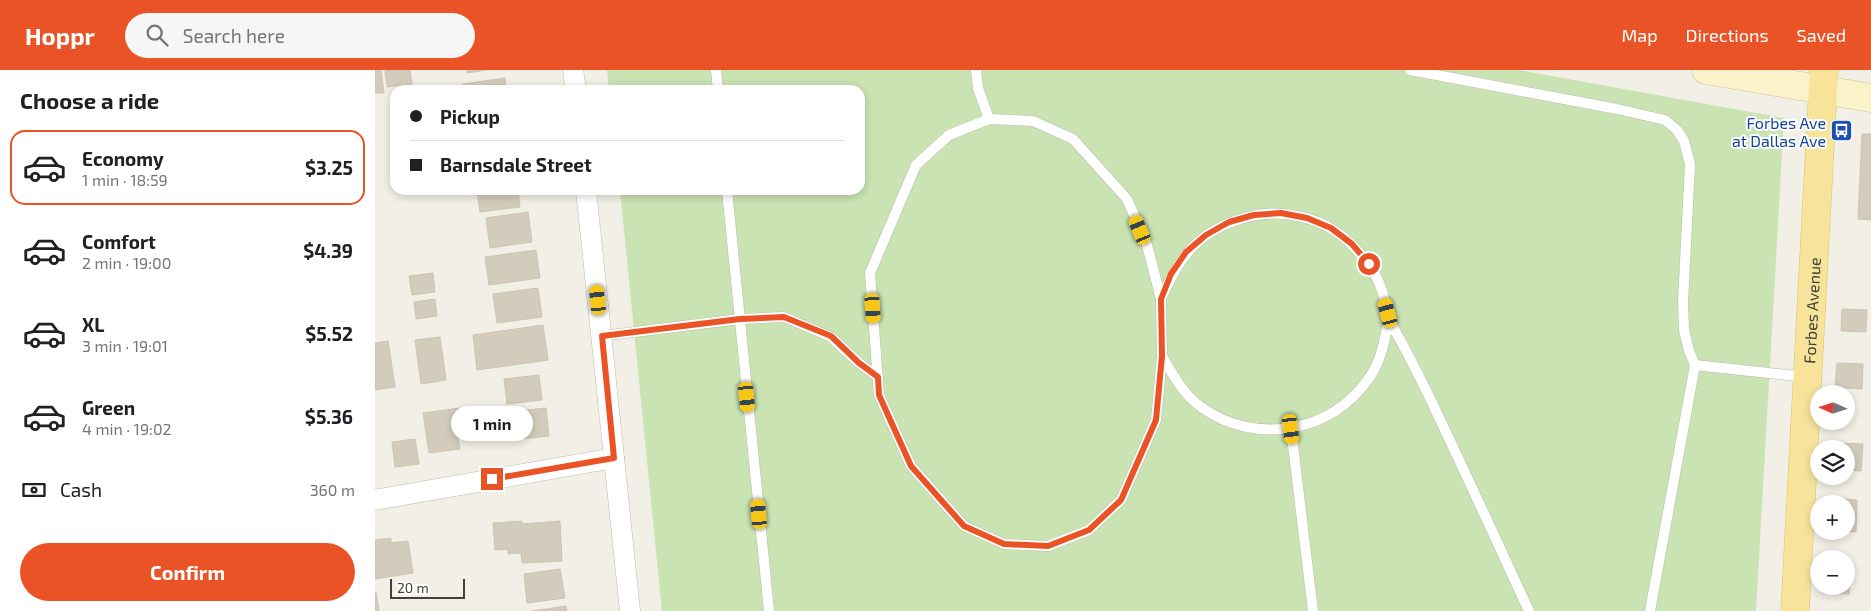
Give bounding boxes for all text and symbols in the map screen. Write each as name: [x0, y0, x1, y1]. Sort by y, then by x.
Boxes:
search box: [125, 13, 475, 58]
text: Hoppr: [25, 21, 95, 50]
icon: search: [143, 21, 171, 49]
text: Search here: [183, 24, 285, 47]
text: Map: [1621, 24, 1658, 46]
text: Directions: [1686, 24, 1769, 46]
text: Saved: [1797, 24, 1846, 46]
text: Choose a ride: [20, 87, 159, 113]
text: Pickup: [440, 105, 500, 128]
place label: Forbes Ave at Dallas Ave: [1732, 113, 1826, 150]
bus stop icon: Forbes Ave at Dallas Ave: [1830, 119, 1854, 143]
icon: car: [22, 145, 67, 190]
text: Economy: [82, 147, 164, 170]
text: Barnsdale Street: [440, 153, 592, 176]
text: $3.25: [305, 156, 353, 179]
text: 1 min · 18:59: [82, 170, 168, 189]
car: [1127, 213, 1152, 247]
icon: car: [22, 228, 67, 273]
text: Comfort: [82, 230, 156, 253]
text: $4.39: [303, 239, 353, 262]
text: 2 min · 19:00: [82, 253, 171, 272]
route start: [1358, 253, 1380, 275]
street label: Forbes Avenue: [1799, 257, 1823, 364]
car: [588, 284, 607, 316]
car: [864, 293, 881, 323]
car: [1376, 297, 1399, 329]
icon: car: [22, 311, 67, 356]
text: XL: [82, 313, 104, 336]
text: $5.52: [305, 322, 353, 345]
text: 3 min · 19:01: [82, 336, 168, 355]
car: [737, 381, 756, 413]
north arrow: [1810, 385, 1855, 430]
map controls: [1810, 385, 1855, 595]
icon: car: [22, 394, 67, 439]
text: Green: [82, 396, 135, 419]
text: $5.36: [305, 405, 353, 428]
callout: 1 min: [451, 406, 533, 442]
car: [1281, 413, 1300, 445]
text: 1 min: [473, 414, 511, 433]
text: 4 min · 19:02: [82, 419, 172, 438]
button: layers: [1810, 440, 1855, 485]
route end: [481, 468, 503, 490]
icon: cash: [20, 476, 48, 504]
text: Cash: [60, 478, 102, 501]
text: 360 m: [310, 480, 355, 499]
button: +: [1810, 495, 1855, 540]
car: [750, 498, 767, 530]
button: Confirm: [20, 543, 355, 601]
button: −: [1810, 550, 1855, 595]
scale bar: [390, 576, 465, 599]
text: 20 m: [397, 579, 429, 596]

